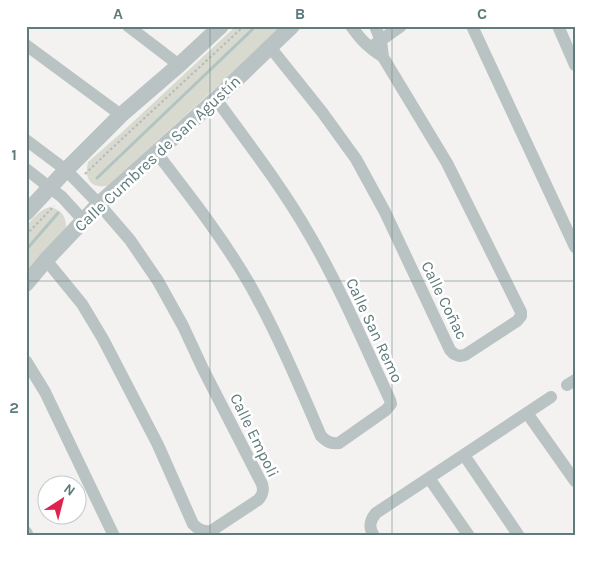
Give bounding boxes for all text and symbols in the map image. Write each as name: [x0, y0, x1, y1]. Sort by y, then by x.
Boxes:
text: A: [113, 4, 123, 23]
text: B: [295, 4, 305, 23]
text: C: [477, 4, 487, 23]
street label: Calle Cumbres de San Agustín: [70, 71, 244, 235]
text: 1: [11, 145, 17, 164]
street label: Calle Coñac: [417, 258, 472, 343]
street label: Calle San Remo: [342, 275, 407, 386]
street label: Calle Empoli: [226, 390, 283, 480]
text: 2: [9, 398, 19, 417]
north arrow: [38, 474, 88, 524]
text: N: [60, 480, 78, 500]

